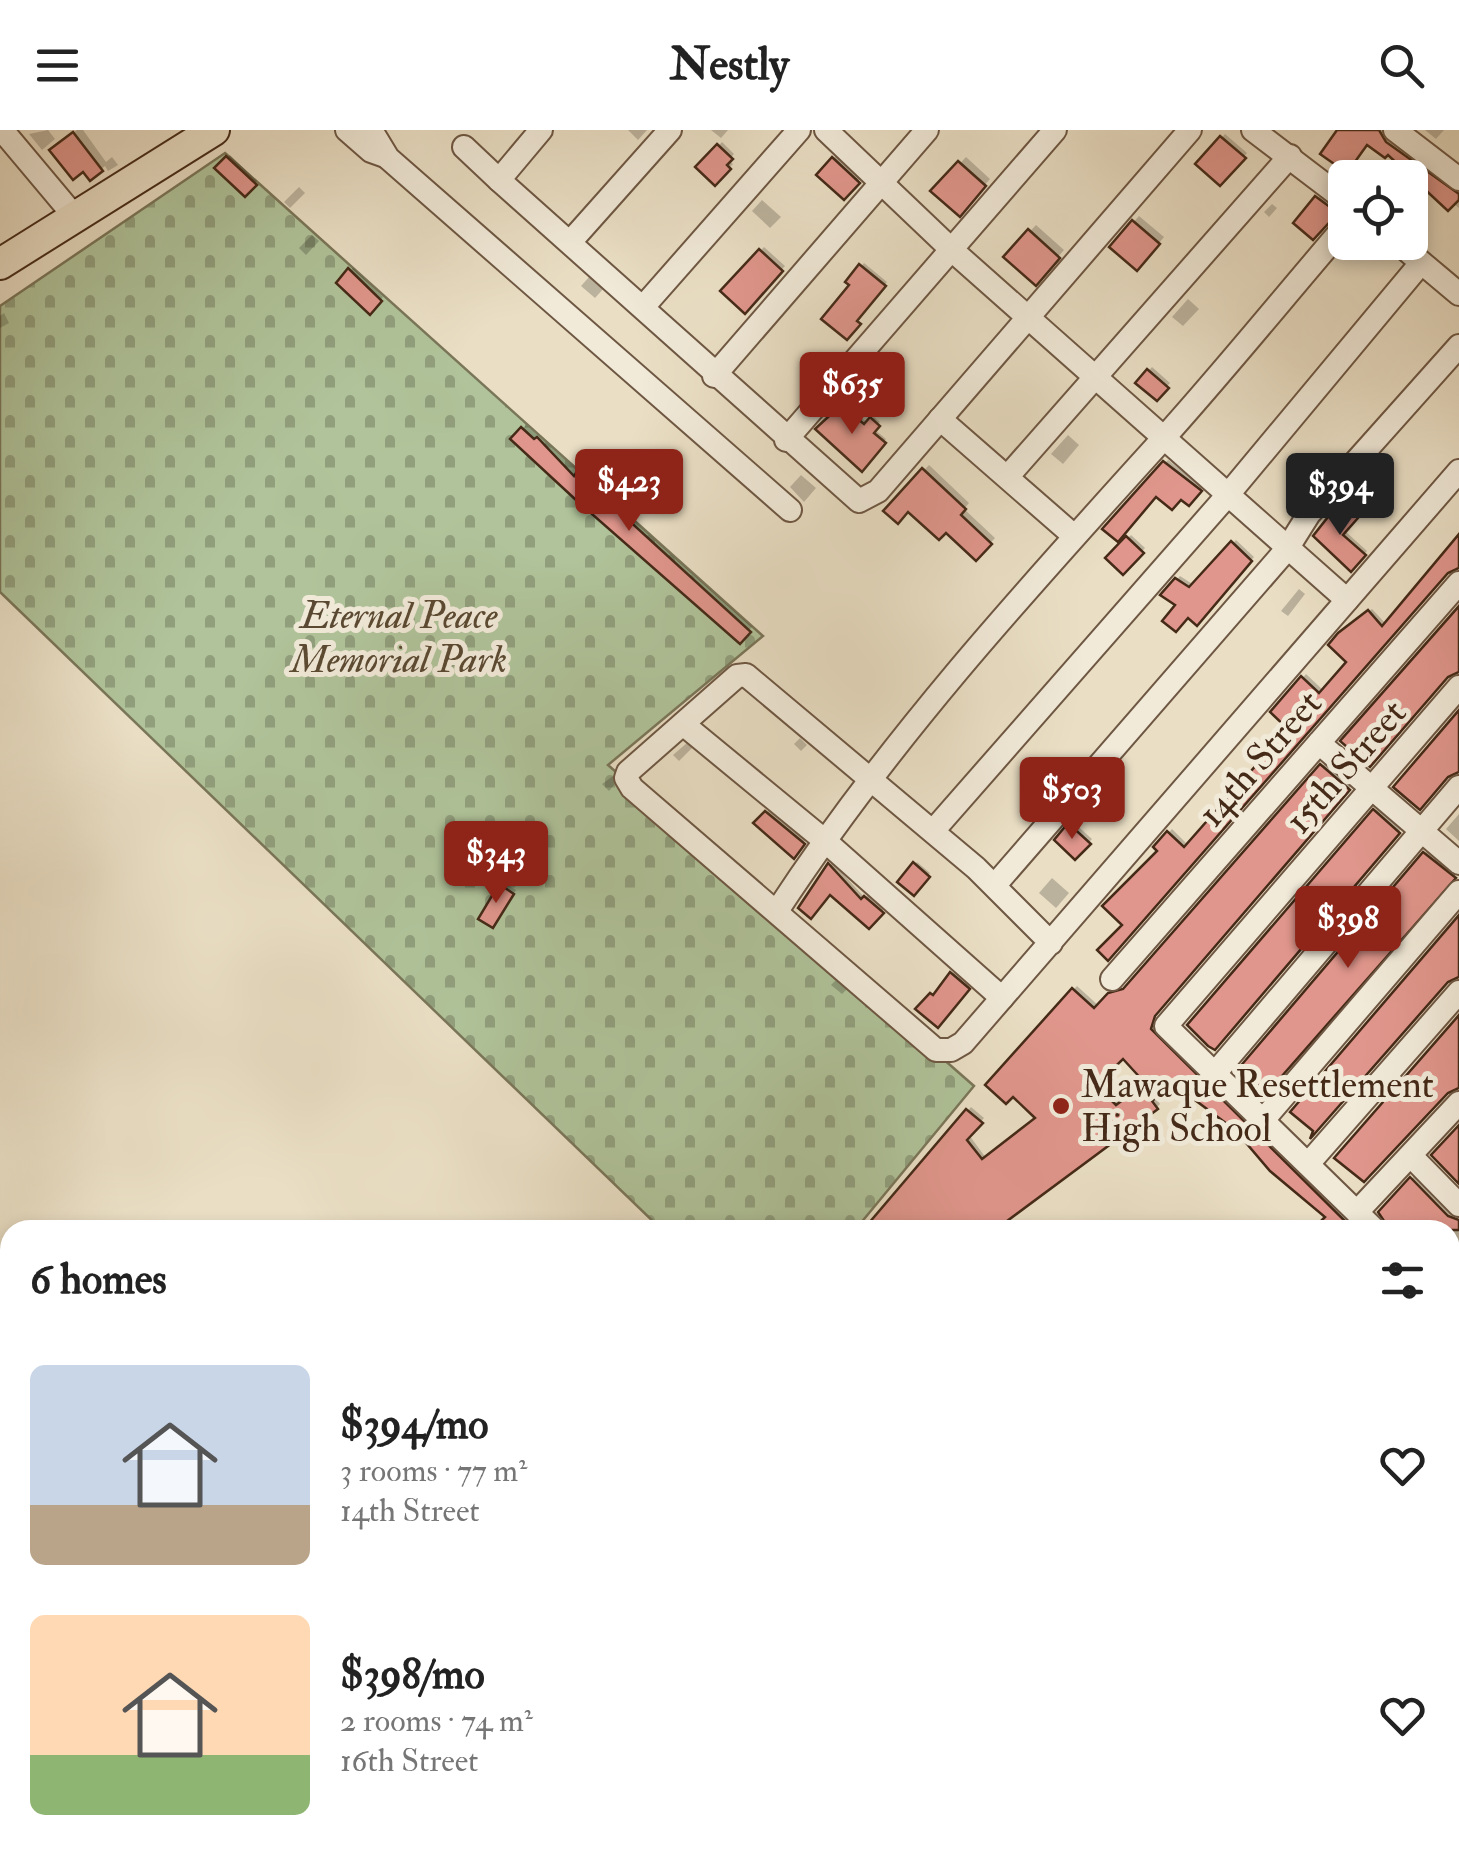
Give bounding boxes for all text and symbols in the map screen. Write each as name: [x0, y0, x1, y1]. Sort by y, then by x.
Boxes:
text: Nestly: [670, 37, 789, 93]
icon: menu: [30, 38, 85, 93]
icon: search: [1374, 38, 1429, 93]
map controls: [1328, 160, 1428, 260]
button: locate: [1328, 160, 1428, 260]
pin: $635: [793, 352, 911, 437]
text: $635: [822, 364, 882, 404]
pin: $423: [570, 449, 688, 534]
pin: $394: [1281, 453, 1399, 538]
text: $423: [597, 461, 661, 501]
text: $394: [1308, 465, 1372, 505]
park label: Eternal Peace Memorial Park: [289, 592, 507, 684]
street label: 14th Street: [1187, 680, 1332, 837]
street label: 15th Street: [1275, 690, 1417, 844]
pin: $503: [1013, 757, 1131, 842]
text: $503: [1042, 769, 1102, 809]
pin: $343: [437, 821, 555, 906]
text: $343: [466, 833, 526, 873]
pin: $398: [1289, 886, 1407, 971]
text: $398: [1317, 898, 1379, 938]
place label: Mawaque Resettlement High School: [1081, 1061, 1434, 1153]
marker: Mawaque Resettlement High School: [1050, 1095, 1072, 1117]
icon: filters: [1375, 1253, 1430, 1308]
text: 6 homes: [30, 1254, 167, 1306]
text: $394/mo: [340, 1399, 489, 1451]
icon: home: [110, 1405, 230, 1525]
icon: heart: [1375, 1438, 1430, 1493]
text: 3 rooms · 77 m²: [340, 1451, 527, 1491]
text: 14th Street: [340, 1491, 480, 1531]
text: $398/mo: [340, 1649, 485, 1701]
icon: home: [110, 1655, 230, 1775]
icon: heart: [1375, 1688, 1430, 1743]
text: 2 rooms · 74 m²: [340, 1701, 533, 1741]
text: 16th Street: [340, 1741, 478, 1781]

